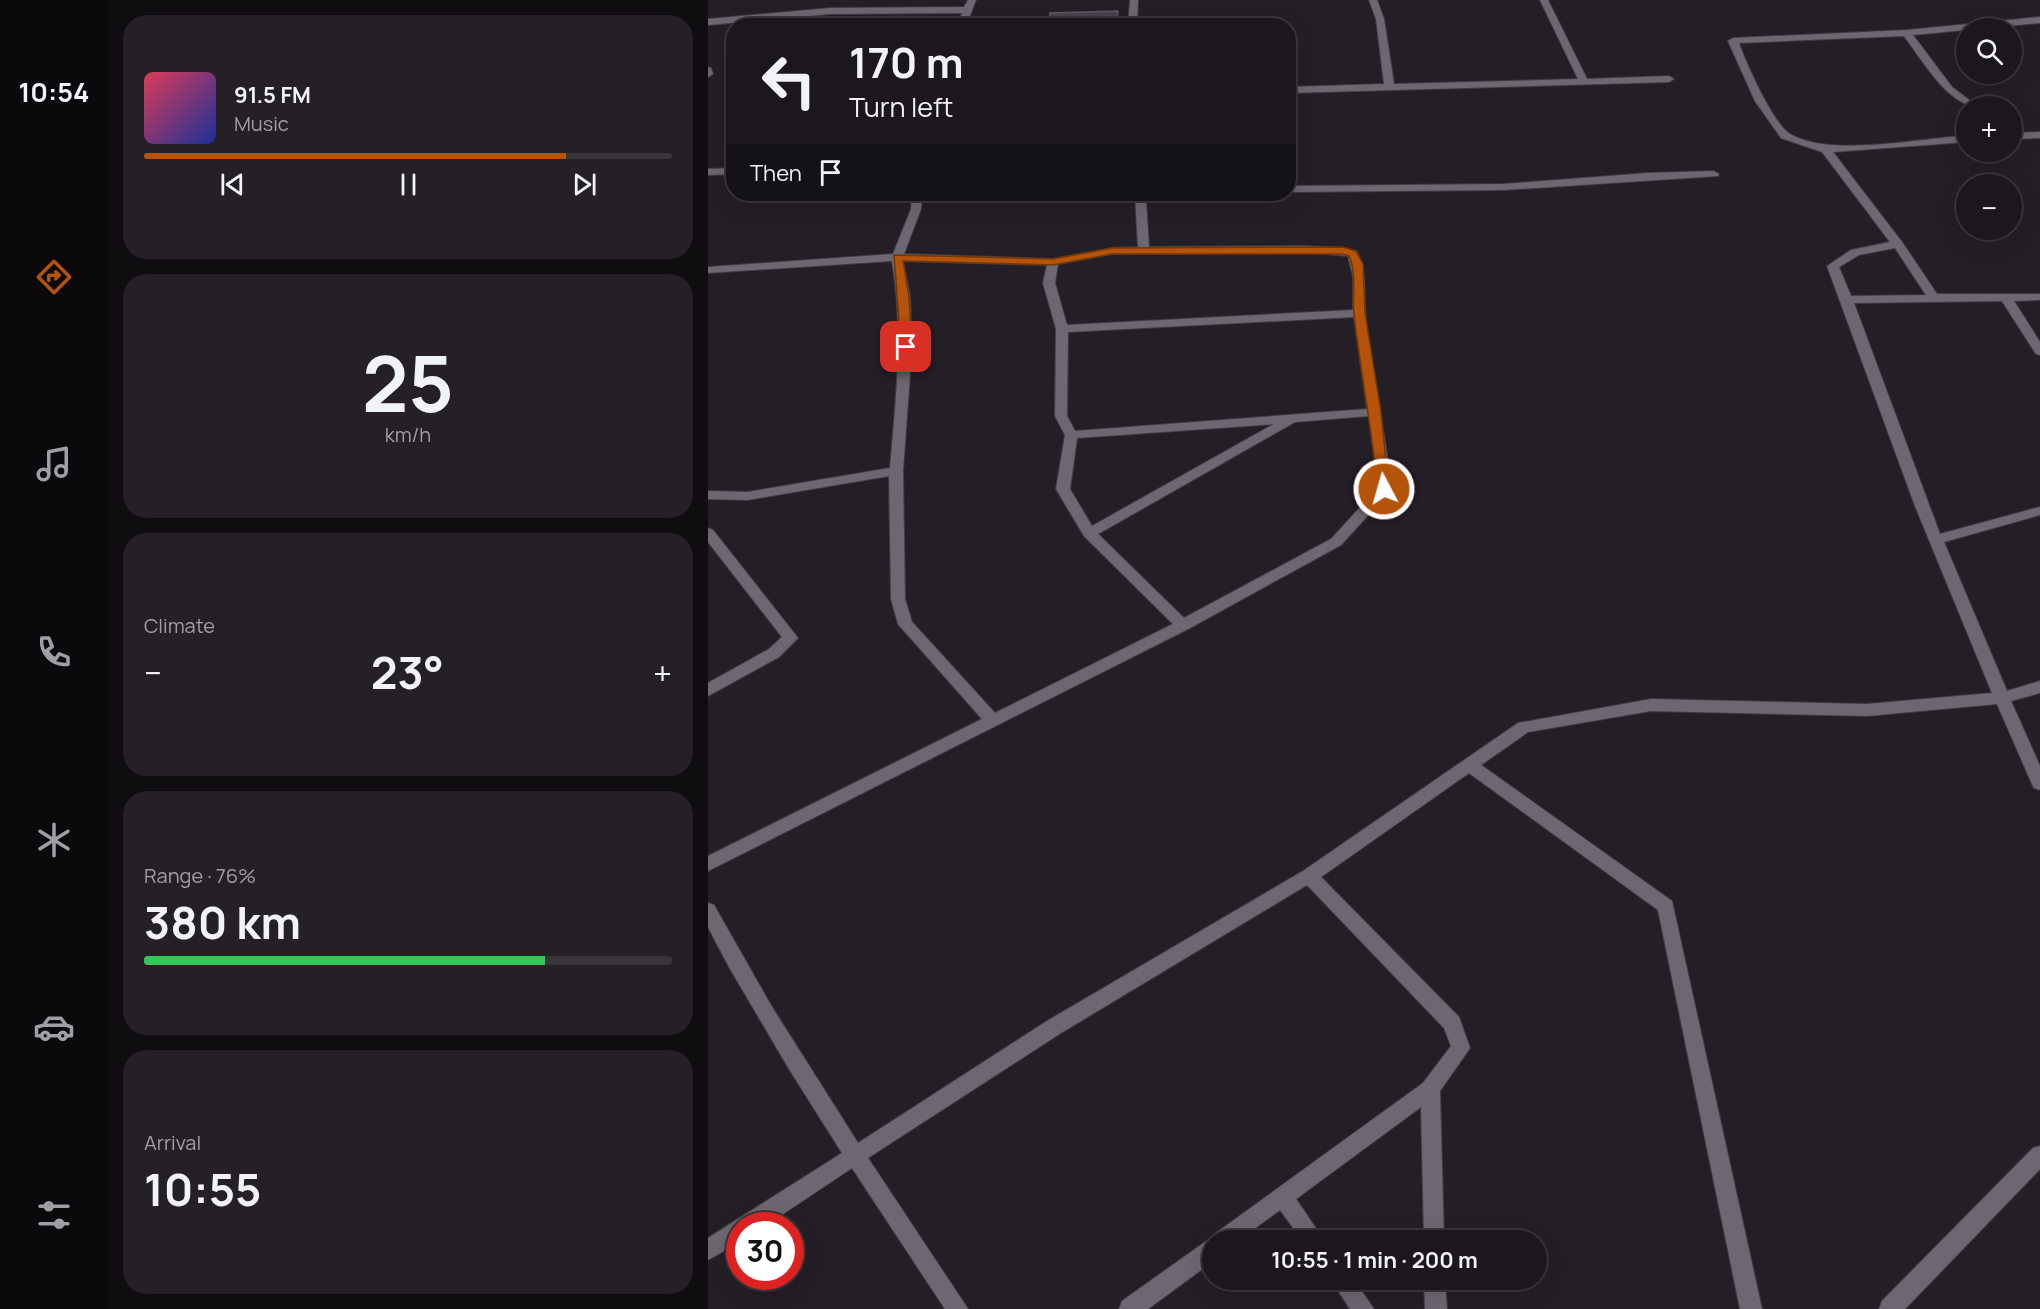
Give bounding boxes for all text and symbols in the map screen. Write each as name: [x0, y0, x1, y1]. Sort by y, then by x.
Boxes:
map controls: [1956, 18, 2022, 240]
button: search: [1956, 18, 2022, 84]
text: 170 m: [849, 33, 964, 91]
icon: left: [750, 42, 828, 120]
text: 10:54: [18, 73, 90, 110]
text: 91.5 FM: [234, 80, 311, 110]
text: Turn left: [849, 88, 953, 125]
button: +: [1956, 96, 2022, 162]
text: Music: [234, 110, 289, 137]
icon: arrive: [814, 156, 847, 189]
text: Then: [750, 158, 802, 188]
icon: previous: [216, 168, 249, 201]
icon: pause: [392, 168, 425, 201]
icon: next: [568, 168, 601, 201]
button: −: [1956, 174, 2022, 240]
icon: directions: [33, 256, 75, 298]
pin: [880, 321, 931, 372]
text: 25: [362, 329, 454, 435]
icon: arrive: [889, 330, 922, 363]
text: km/h: [385, 421, 431, 448]
icon: music: [33, 443, 75, 485]
position arrow: [1352, 457, 1416, 521]
text: Climate: [144, 612, 215, 639]
icon: phone: [33, 631, 75, 673]
text: 23°: [371, 641, 444, 703]
text: −: [144, 650, 162, 695]
text: +: [653, 650, 672, 695]
icon: climate: [33, 819, 75, 861]
text: Range · 76%: [144, 862, 256, 889]
text: 380 km: [144, 891, 301, 953]
icon: car: [33, 1006, 75, 1048]
text: Arrival: [144, 1129, 201, 1156]
text: 10:55: [144, 1158, 261, 1220]
icon: filters: [33, 1194, 75, 1236]
speed limit sign: 30: [726, 1212, 804, 1290]
text: 10:55 · 1 min · 200 m: [1271, 1245, 1478, 1275]

